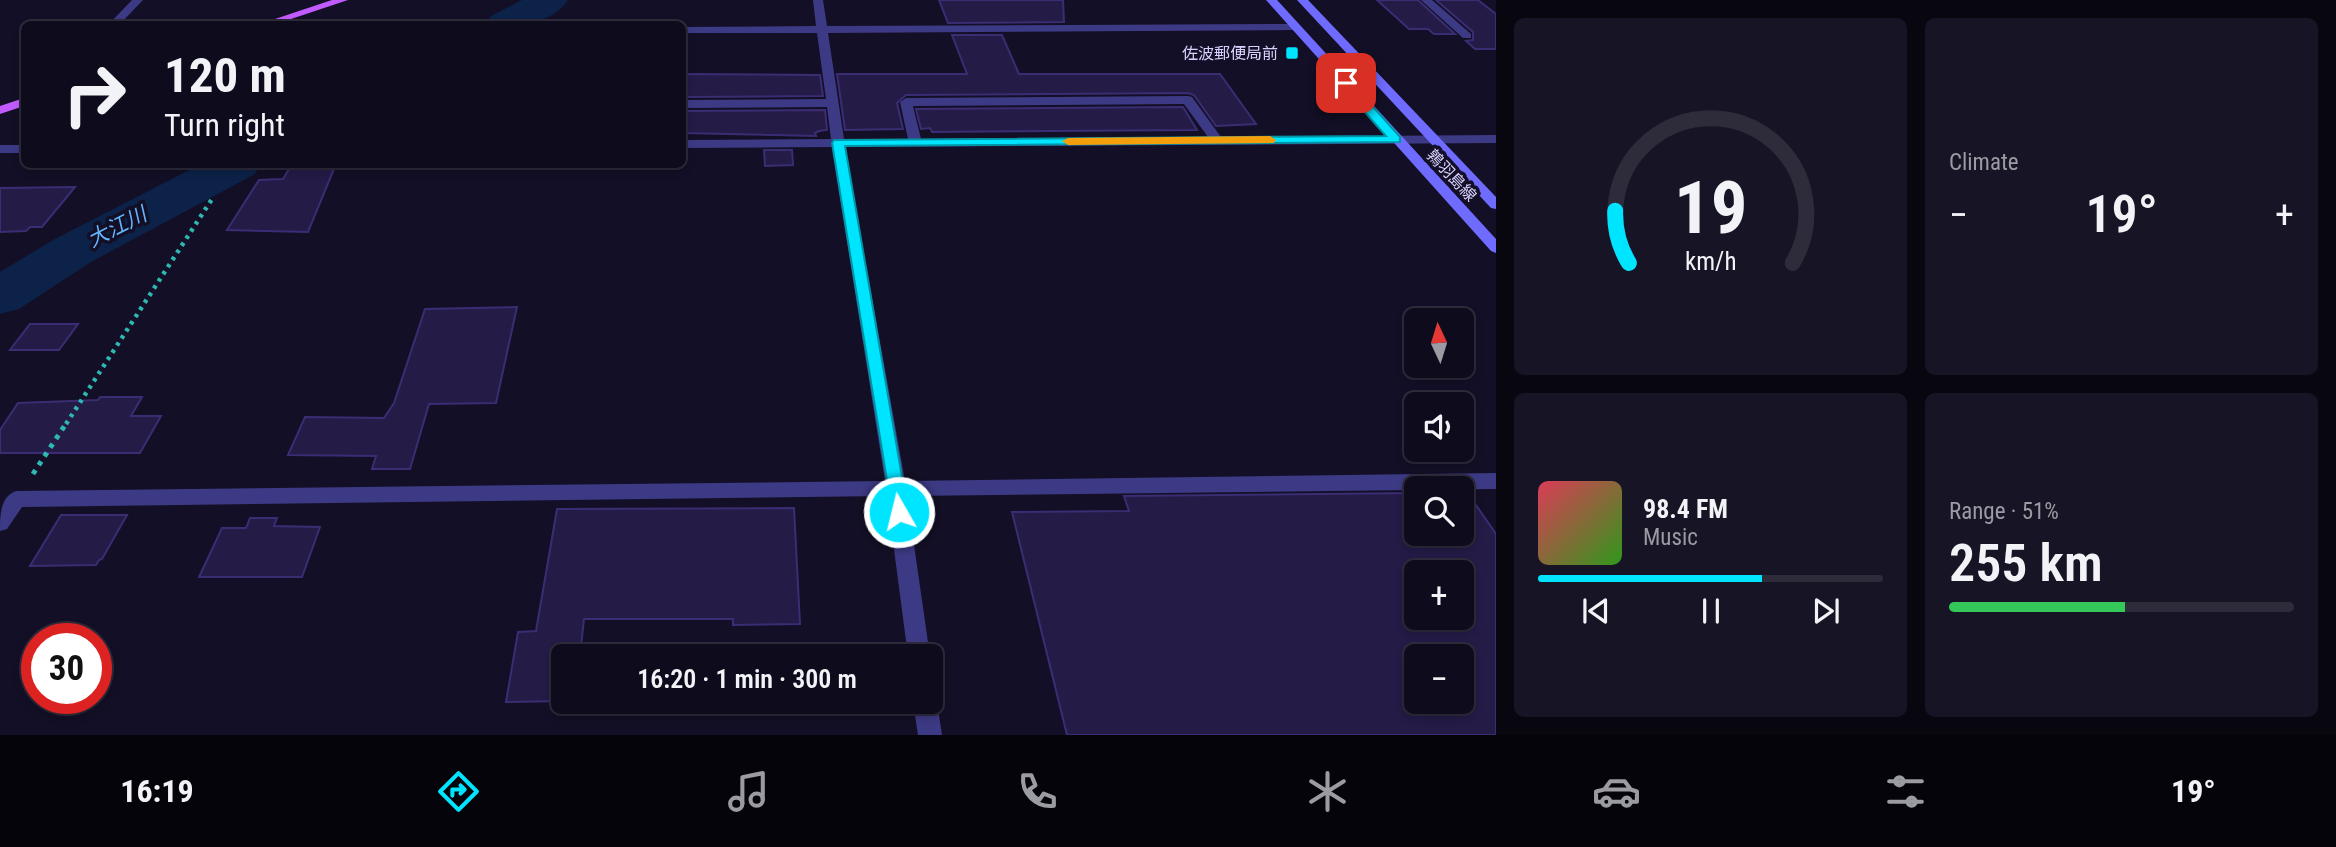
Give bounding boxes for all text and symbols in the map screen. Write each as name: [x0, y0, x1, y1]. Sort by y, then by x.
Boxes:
place label: 佐波郵便局前: [1182, 44, 1278, 63]
marker: 佐波郵便局前: [1284, 45, 1300, 61]
text: 120 m: [164, 47, 286, 104]
icon: right: [49, 49, 140, 140]
pin: [1316, 53, 1376, 113]
icon: arrive: [1327, 64, 1365, 102]
text: Turn right: [164, 106, 285, 144]
street label: 鶉羽島線: [1423, 145, 1480, 205]
text: Climate: [1949, 149, 2019, 176]
text: 19: [1674, 165, 1747, 251]
text: 19°: [2085, 184, 2158, 245]
text: −: [1949, 193, 1968, 237]
text: +: [2275, 193, 2294, 237]
water label: 大江川: [83, 201, 152, 252]
text: km/h: [1685, 246, 1736, 275]
north arrow: [1404, 308, 1474, 378]
map controls: [1404, 308, 1474, 714]
button: sound: [1404, 392, 1474, 462]
position arrow: [862, 475, 936, 549]
button: search: [1404, 476, 1474, 546]
text: 98.4 FM: [1643, 494, 1728, 524]
text: Range · 51%: [1949, 498, 2059, 525]
text: Music: [1643, 524, 1698, 551]
text: 255 km: [1949, 533, 2103, 594]
button: +: [1404, 560, 1474, 630]
icon: previous: [1577, 592, 1615, 630]
icon: pause: [1692, 592, 1730, 630]
icon: next: [1807, 592, 1845, 630]
speed limit sign: 30: [21, 623, 112, 714]
button: −: [1404, 644, 1474, 714]
text: 16:20 · 1 min · 300 m: [637, 664, 857, 694]
icon: directions: [434, 767, 483, 816]
icon: music: [724, 767, 773, 816]
icon: phone: [1013, 767, 1062, 816]
icon: climate: [1303, 767, 1352, 816]
icon: car: [1592, 767, 1641, 816]
icon: filters: [1881, 767, 1930, 816]
text: 16:19: [120, 772, 194, 810]
text: 19°: [2171, 772, 2216, 810]

